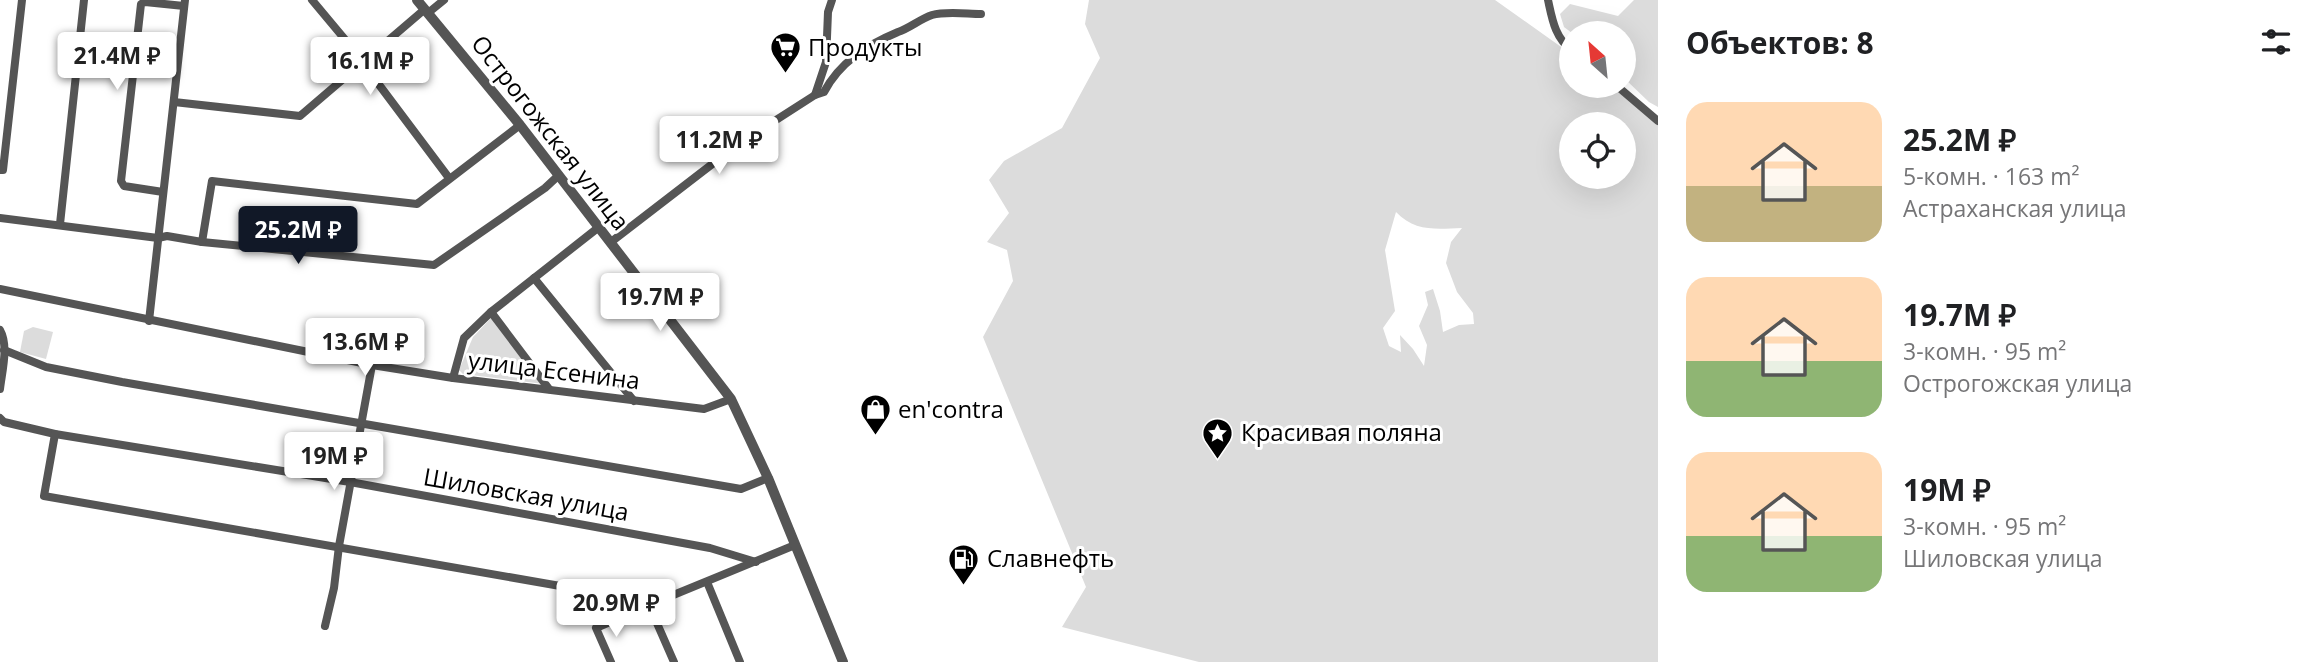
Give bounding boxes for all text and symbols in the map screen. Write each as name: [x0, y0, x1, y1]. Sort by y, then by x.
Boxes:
north arrow: [1559, 21, 1636, 98]
map controls: [1559, 21, 1636, 189]
text: Объектов: 8: [1686, 22, 1874, 63]
icon: filters: [2257, 23, 2295, 61]
street label: Острогожская улица: [465, 28, 638, 236]
place label: Продукты: [808, 30, 923, 63]
supermarket icon: Продукты: [768, 31, 802, 75]
pin: 21.4M ₽: [52, 32, 182, 92]
pin: 16.1M ₽: [305, 38, 435, 97]
text: 21.4M ₽: [73, 39, 161, 71]
text: 16.1M ₽: [326, 44, 414, 76]
button: locate: [1559, 112, 1636, 189]
pin: 11.2M ₽: [654, 116, 784, 176]
text: 25.2M ₽: [1903, 119, 2017, 160]
text: 11.2M ₽: [675, 123, 763, 155]
icon: home: [1742, 130, 1826, 214]
text: 5-комн. · 163 m²: [1903, 160, 2079, 192]
text: Астраханская улица: [1903, 192, 2127, 224]
pin: 25.2M ₽: [233, 206, 363, 266]
text: 25.2M ₽: [254, 213, 342, 245]
pin: 19.7M ₽: [595, 274, 725, 333]
text: 19.7M ₽: [616, 280, 704, 312]
text: 19.7M ₽: [1903, 294, 2017, 335]
icon: home: [1742, 305, 1826, 389]
pin: 13.6M ₽: [300, 318, 430, 378]
text: 13.6M ₽: [321, 325, 409, 357]
text: 3-комн. · 95 m²: [1903, 335, 2066, 367]
street label: улица Есенина: [466, 343, 642, 396]
text: Острогожская улица: [1903, 367, 2132, 399]
place label: en'contra: [898, 392, 1004, 425]
shop icon: en'contra: [858, 393, 892, 437]
place label: Красивая поляна: [1241, 415, 1442, 448]
place icon: Красивая поляна: [1201, 416, 1235, 460]
pin: 19M ₽: [285, 433, 383, 492]
text: 19M ₽: [300, 439, 368, 471]
street label: Шиловская улица: [421, 459, 632, 528]
text: 19M ₽: [1903, 469, 1991, 510]
icon: home: [1742, 480, 1826, 564]
text: 3-комн. · 95 m²: [1903, 510, 2066, 542]
place label: Cлавнефть: [987, 541, 1114, 574]
fuel station icon: Cлавнефть: [947, 542, 981, 586]
text: Шиловская улица: [1903, 542, 2102, 574]
pin: 20.9M ₽: [551, 580, 681, 639]
text: 20.9M ₽: [572, 586, 660, 618]

